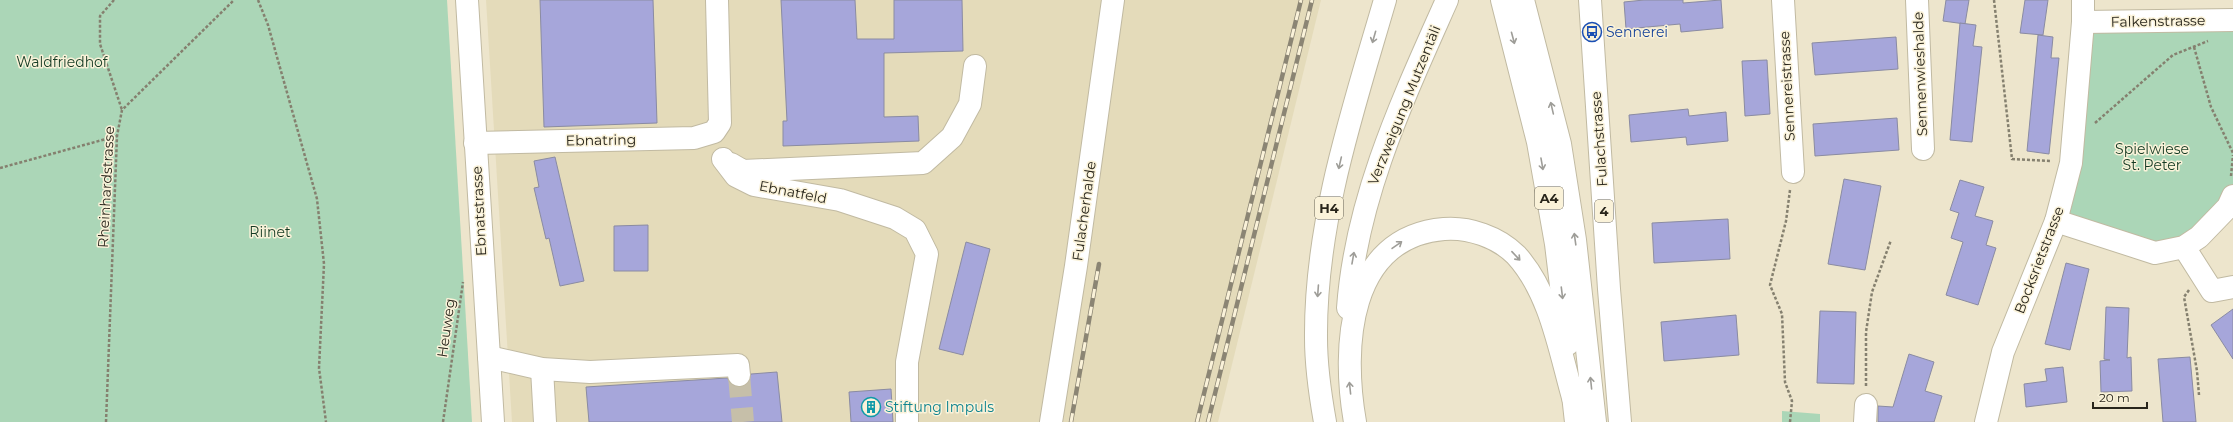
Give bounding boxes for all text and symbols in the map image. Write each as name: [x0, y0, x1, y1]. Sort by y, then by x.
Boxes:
street label: Sennenwieshalde: [1909, 11, 1931, 137]
street label: Falkenstrasse: [2111, 11, 2205, 31]
bus stop icon: Sennerei: [1581, 21, 1603, 43]
street label: Verzweigung Mutzentäli: [1364, 22, 1444, 188]
place label: Sennerei: [1606, 23, 1668, 41]
one-way arrow: [1370, 31, 1377, 44]
one-way arrow: [1510, 31, 1517, 44]
street label: Sennereistrasse: [1775, 31, 1799, 141]
park label: Waldfriedhof: [16, 53, 109, 71]
street label: Fulachstrasse: [1587, 91, 1611, 187]
one-way arrow: [1547, 102, 1555, 115]
street label: Rheinhardstrasse: [94, 126, 118, 248]
street label: Ebnatring: [566, 130, 636, 150]
park label: Spielwiese St. Peter: [2115, 140, 2189, 174]
one-way arrow: [1335, 156, 1343, 169]
one-way arrow: [1539, 157, 1547, 170]
street label: Fulacherhalde: [1068, 160, 1100, 262]
street label: Ebnatstrasse: [468, 165, 490, 257]
street label: Ebnatfeld: [758, 177, 828, 207]
road number: A4: [1535, 187, 1563, 209]
road number: H4: [1315, 197, 1343, 219]
road number: 4: [1595, 200, 1613, 222]
street label: Bocksrietstrasse: [2010, 204, 2068, 316]
park label: Riinet: [249, 223, 291, 241]
one-way arrow: [1571, 233, 1579, 246]
one-way arrow: [1392, 241, 1403, 249]
one-way arrow: [1511, 251, 1521, 261]
one-way arrow: [1349, 252, 1357, 265]
one-way arrow: [1314, 284, 1321, 297]
one-way arrow: [1558, 286, 1566, 299]
street label: Heuweg: [433, 297, 459, 359]
one-way arrow: [1587, 377, 1594, 390]
one-way arrow: [1347, 382, 1354, 395]
scale bar: [2093, 384, 2147, 410]
text: 20 m: [2099, 390, 2130, 405]
building icon: Stiftung Impuls: [860, 396, 882, 418]
place label: Stiftung Impuls: [885, 398, 994, 416]

